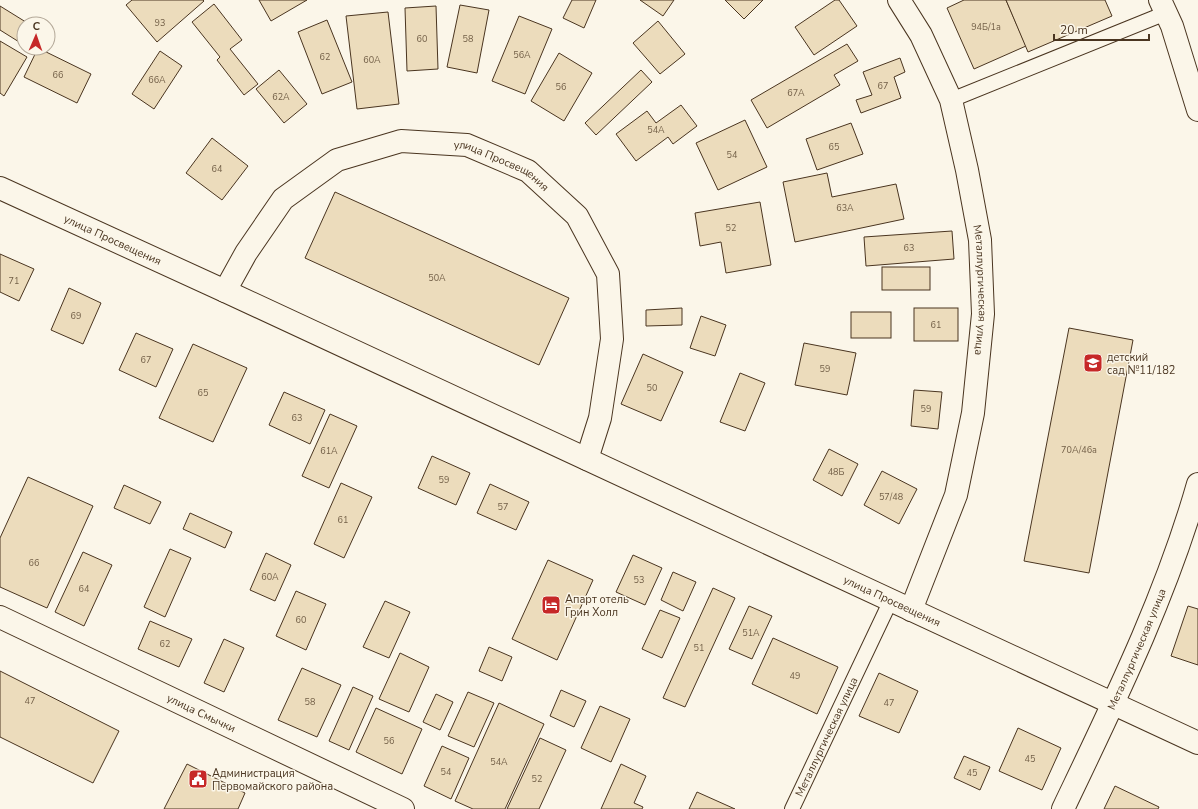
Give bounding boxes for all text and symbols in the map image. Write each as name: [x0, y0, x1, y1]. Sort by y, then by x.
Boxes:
north arrow: [16, 16, 56, 56]
scale bar: [1054, 16, 1149, 42]
house number: 93: [155, 17, 165, 29]
text: С: [32, 19, 41, 34]
house number: 94Б/1а: [971, 21, 1001, 33]
text: 20 m: [1060, 22, 1088, 38]
house number: 60: [417, 33, 427, 45]
house number: 58: [463, 33, 473, 45]
house number: 56А: [513, 49, 531, 61]
house number: 62: [320, 51, 330, 63]
house number: 60А: [363, 54, 381, 66]
house number: 66: [53, 69, 63, 81]
house number: 66А: [148, 74, 166, 86]
house number: 67: [878, 80, 888, 92]
house number: 56: [556, 81, 566, 93]
house number: 67А: [787, 87, 805, 99]
house number: 62А: [272, 91, 290, 103]
house number: 54А: [647, 124, 665, 136]
street label: улица Просвещения: [453, 137, 552, 194]
house number: 65: [829, 141, 839, 153]
house number: 54: [727, 149, 738, 161]
house number: 64: [212, 163, 223, 175]
house number: 63А: [836, 202, 854, 214]
street label: улица Просвещения: [62, 211, 164, 268]
house number: 52: [726, 222, 736, 234]
street label: Металлургическая улица: [970, 224, 991, 356]
house number: 63: [904, 242, 914, 254]
house number: 50А: [428, 272, 446, 284]
house number: 71: [9, 275, 19, 287]
house number: 69: [71, 310, 81, 322]
house number: 61: [931, 319, 941, 331]
place label: детский сад №11/182: [1107, 350, 1175, 378]
school or university icon: детский сад №11/182: [1082, 352, 1104, 374]
house number: 67: [141, 354, 151, 366]
house number: 59: [820, 363, 830, 375]
house number: 50: [647, 382, 657, 394]
house number: 65: [198, 387, 208, 399]
house number: 59: [921, 403, 931, 415]
house number: 63: [292, 412, 302, 424]
house number: 70А/46а: [1061, 444, 1097, 456]
house number: 61А: [320, 445, 338, 457]
house number: 48Б: [828, 466, 844, 478]
house number: 59: [439, 474, 449, 486]
house number: 57/48: [879, 491, 903, 503]
house number: 57: [498, 501, 508, 513]
house number: 61: [338, 514, 348, 526]
house number: 66: [29, 557, 39, 569]
house number: 60А: [261, 571, 279, 583]
street label: улица Просвещения: [841, 572, 943, 630]
house number: 53: [634, 574, 644, 586]
house number: 64: [79, 583, 90, 595]
street label: Металлургическая улица: [1104, 586, 1169, 712]
place label: Апарт отель Грин Холл: [565, 592, 629, 620]
hotel icon: Апарт отель Грин Холл: [540, 594, 562, 616]
house number: 60: [296, 614, 306, 626]
house number: 51А: [742, 627, 760, 639]
house number: 62: [160, 638, 170, 650]
house number: 51: [694, 642, 704, 654]
house number: 49: [790, 670, 800, 682]
street label: Металлургическая улица: [791, 674, 861, 799]
street label: улица Смычки: [164, 690, 238, 736]
house number: 47: [25, 695, 35, 707]
house number: 58: [305, 696, 315, 708]
house number: 47: [884, 697, 894, 709]
house number: 56: [384, 735, 394, 747]
house number: 45: [1025, 753, 1035, 765]
house number: 54А: [490, 756, 508, 768]
place label: Администрация Первомайского района: [212, 766, 333, 794]
house number: 54: [441, 766, 452, 778]
house number: 45: [967, 767, 977, 779]
public building icon: Администрация Первомайского района: [187, 768, 209, 790]
house number: 52: [532, 773, 542, 785]

